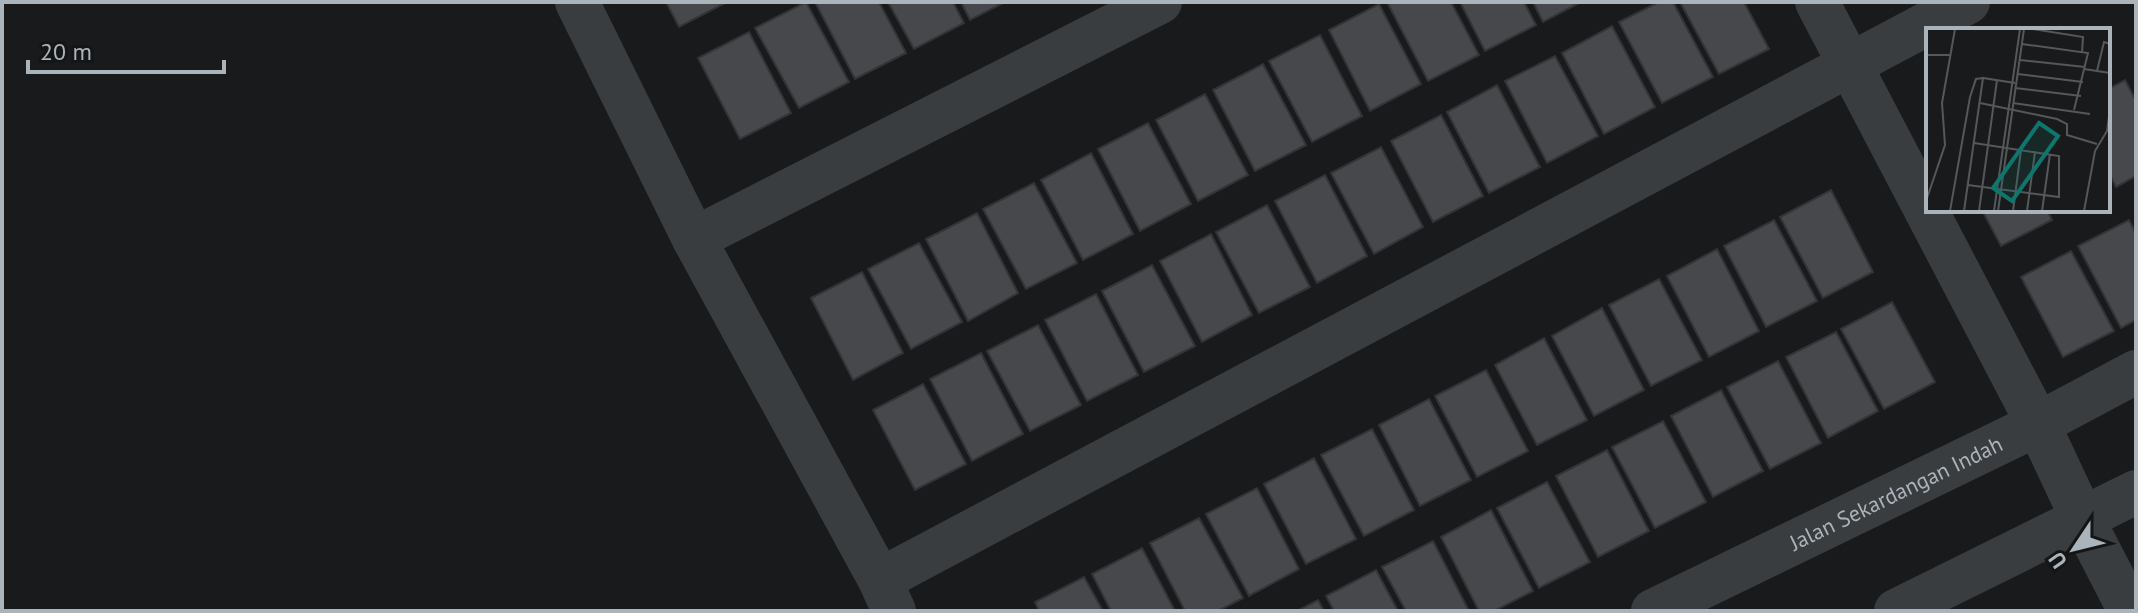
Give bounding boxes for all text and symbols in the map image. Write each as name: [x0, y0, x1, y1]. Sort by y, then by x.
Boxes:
scale bar: [28, 24, 224, 74]
inset map: [1926, 28, 2110, 212]
text: 20 m: [40, 36, 92, 67]
street label: Jalan Sekardangan Indah: [1784, 430, 2007, 557]
north arrow: [2034, 509, 2114, 589]
text: U: [2042, 547, 2073, 574]

